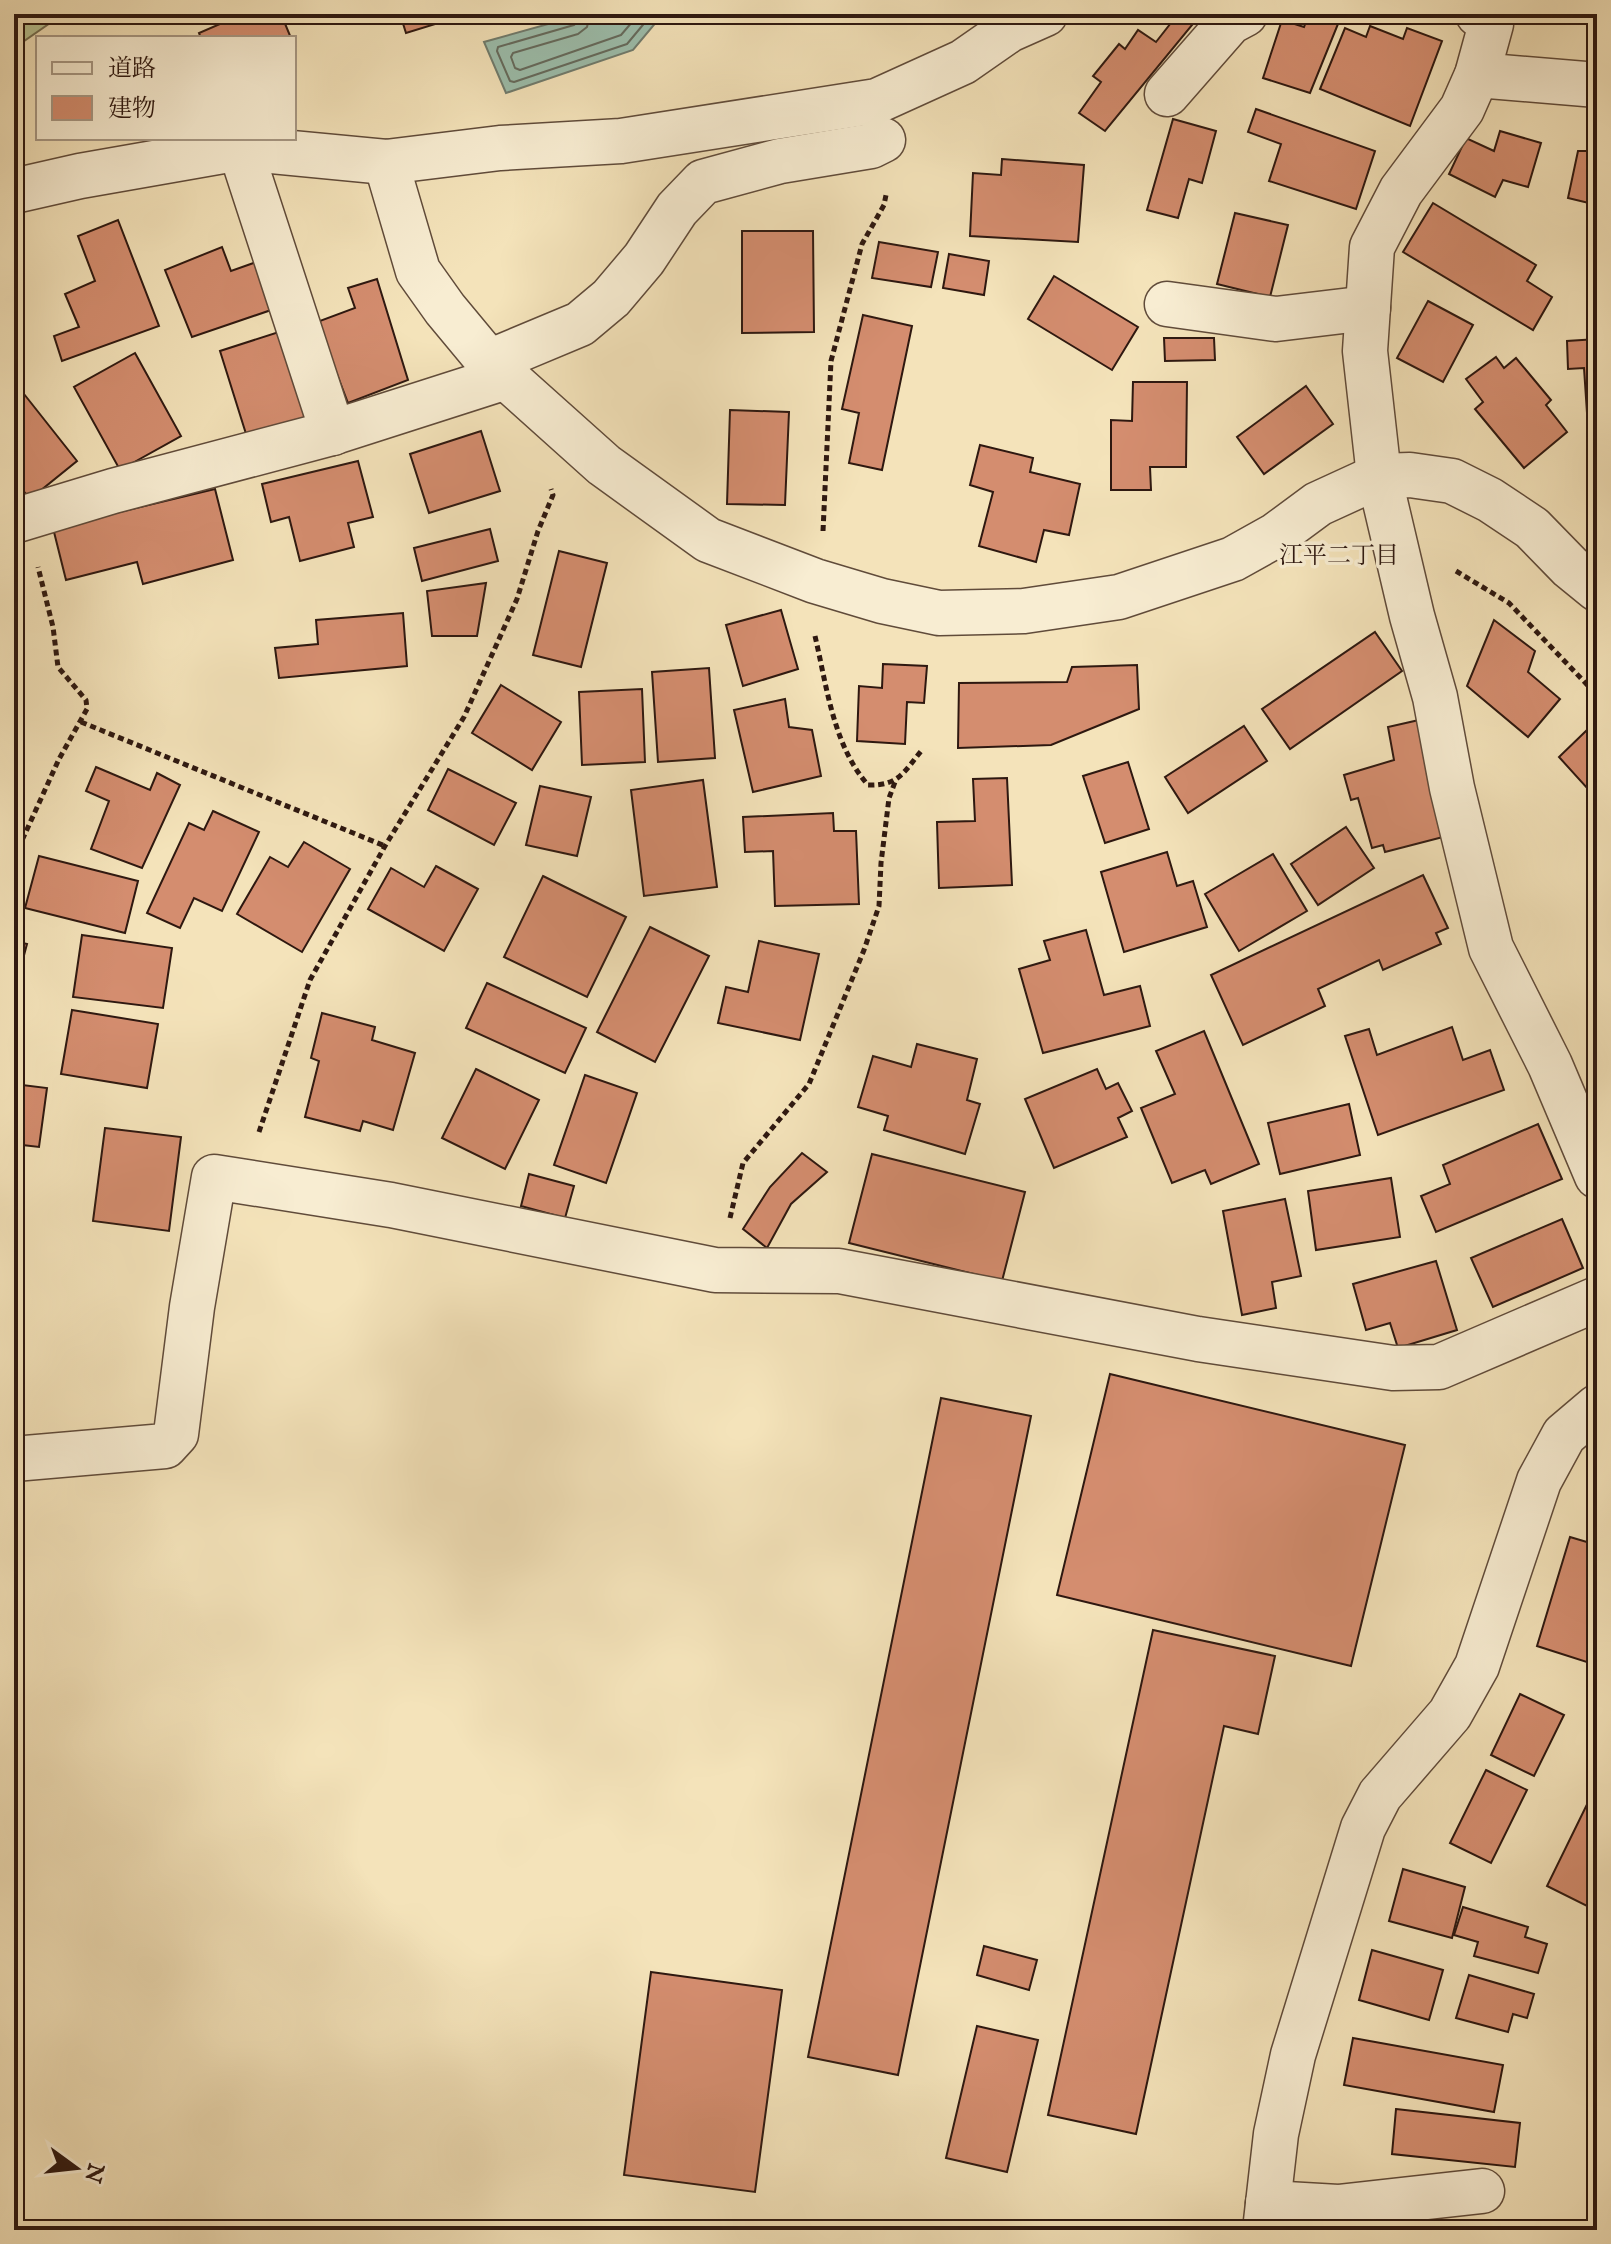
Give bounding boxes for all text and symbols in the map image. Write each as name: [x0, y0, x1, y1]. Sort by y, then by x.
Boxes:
legend: [36, 36, 296, 140]
text: 道路: [108, 54, 156, 85]
text: 建物: [108, 94, 156, 125]
district label: 江平二丁目: [1279, 541, 1399, 572]
north arrow: [36, 2128, 116, 2208]
text: N: [77, 2159, 110, 2185]

